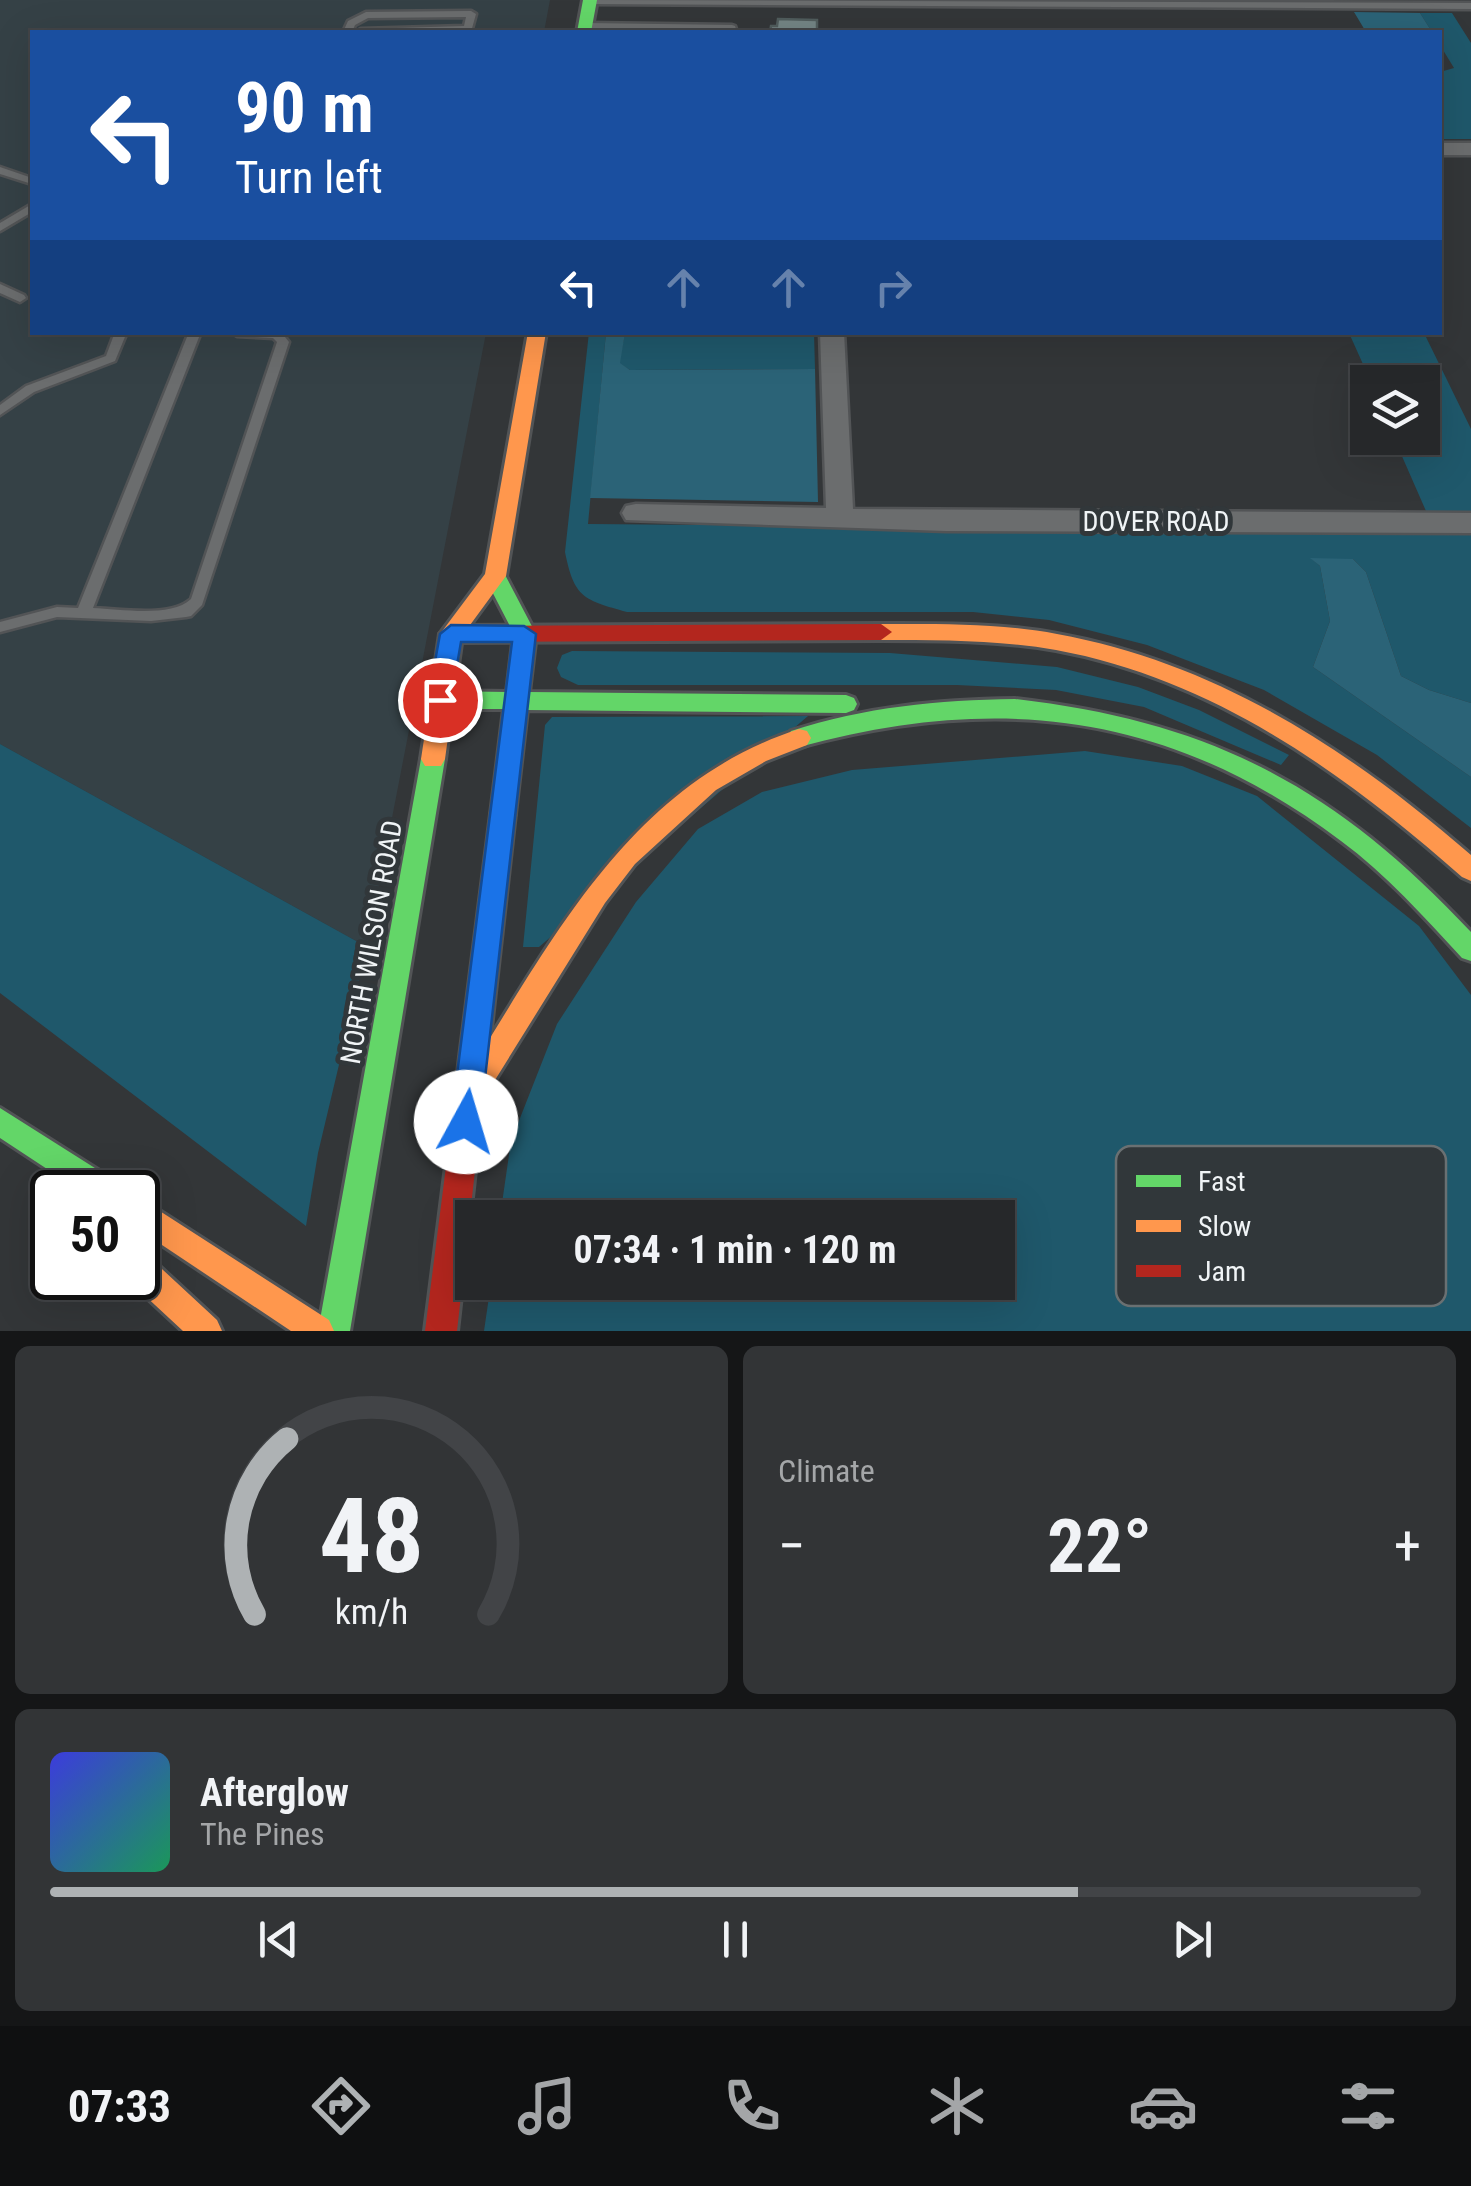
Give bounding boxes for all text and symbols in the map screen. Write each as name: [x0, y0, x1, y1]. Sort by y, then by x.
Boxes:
text: 90 m: [235, 67, 374, 149]
icon: left: [70, 70, 200, 200]
text: Turn left: [235, 151, 383, 204]
icon: left: [551, 260, 606, 315]
icon: ahead: [656, 260, 711, 315]
icon: ahead: [761, 260, 816, 315]
icon: right: [866, 260, 921, 315]
map controls: [1350, 365, 1440, 455]
button: layers: [1350, 365, 1440, 455]
street label: DOVER ROAD: [1083, 505, 1229, 538]
pin: [398, 658, 483, 743]
icon: arrive: [413, 673, 468, 728]
street label: NORTH WILSON ROAD: [334, 818, 409, 1066]
position arrow: [414, 1070, 518, 1174]
legend: [1116, 1146, 1446, 1306]
text: Fast: [1198, 1165, 1245, 1198]
speed limit sign: 50: [30, 1170, 160, 1300]
text: Slow: [1198, 1210, 1251, 1243]
text: 07:34 · 1 min · 120 m: [574, 1228, 896, 1272]
text: Jam: [1198, 1255, 1246, 1288]
text: Climate: [778, 1452, 875, 1490]
text: 48: [319, 1476, 424, 1597]
text: 22°: [1047, 1502, 1152, 1590]
text: −: [778, 1514, 806, 1578]
text: +: [1394, 1514, 1421, 1578]
text: km/h: [335, 1591, 408, 1633]
text: Afterglow: [200, 1771, 349, 1815]
text: The Pines: [200, 1815, 325, 1853]
icon: previous: [251, 1912, 306, 1967]
icon: pause: [708, 1912, 763, 1967]
icon: next: [1165, 1912, 1220, 1967]
icon: directions: [306, 2071, 376, 2141]
icon: music: [512, 2071, 582, 2141]
icon: phone: [717, 2071, 787, 2141]
icon: climate: [922, 2071, 992, 2141]
icon: car: [1128, 2071, 1198, 2141]
icon: filters: [1333, 2071, 1403, 2141]
text: 07:33: [68, 2080, 171, 2133]

